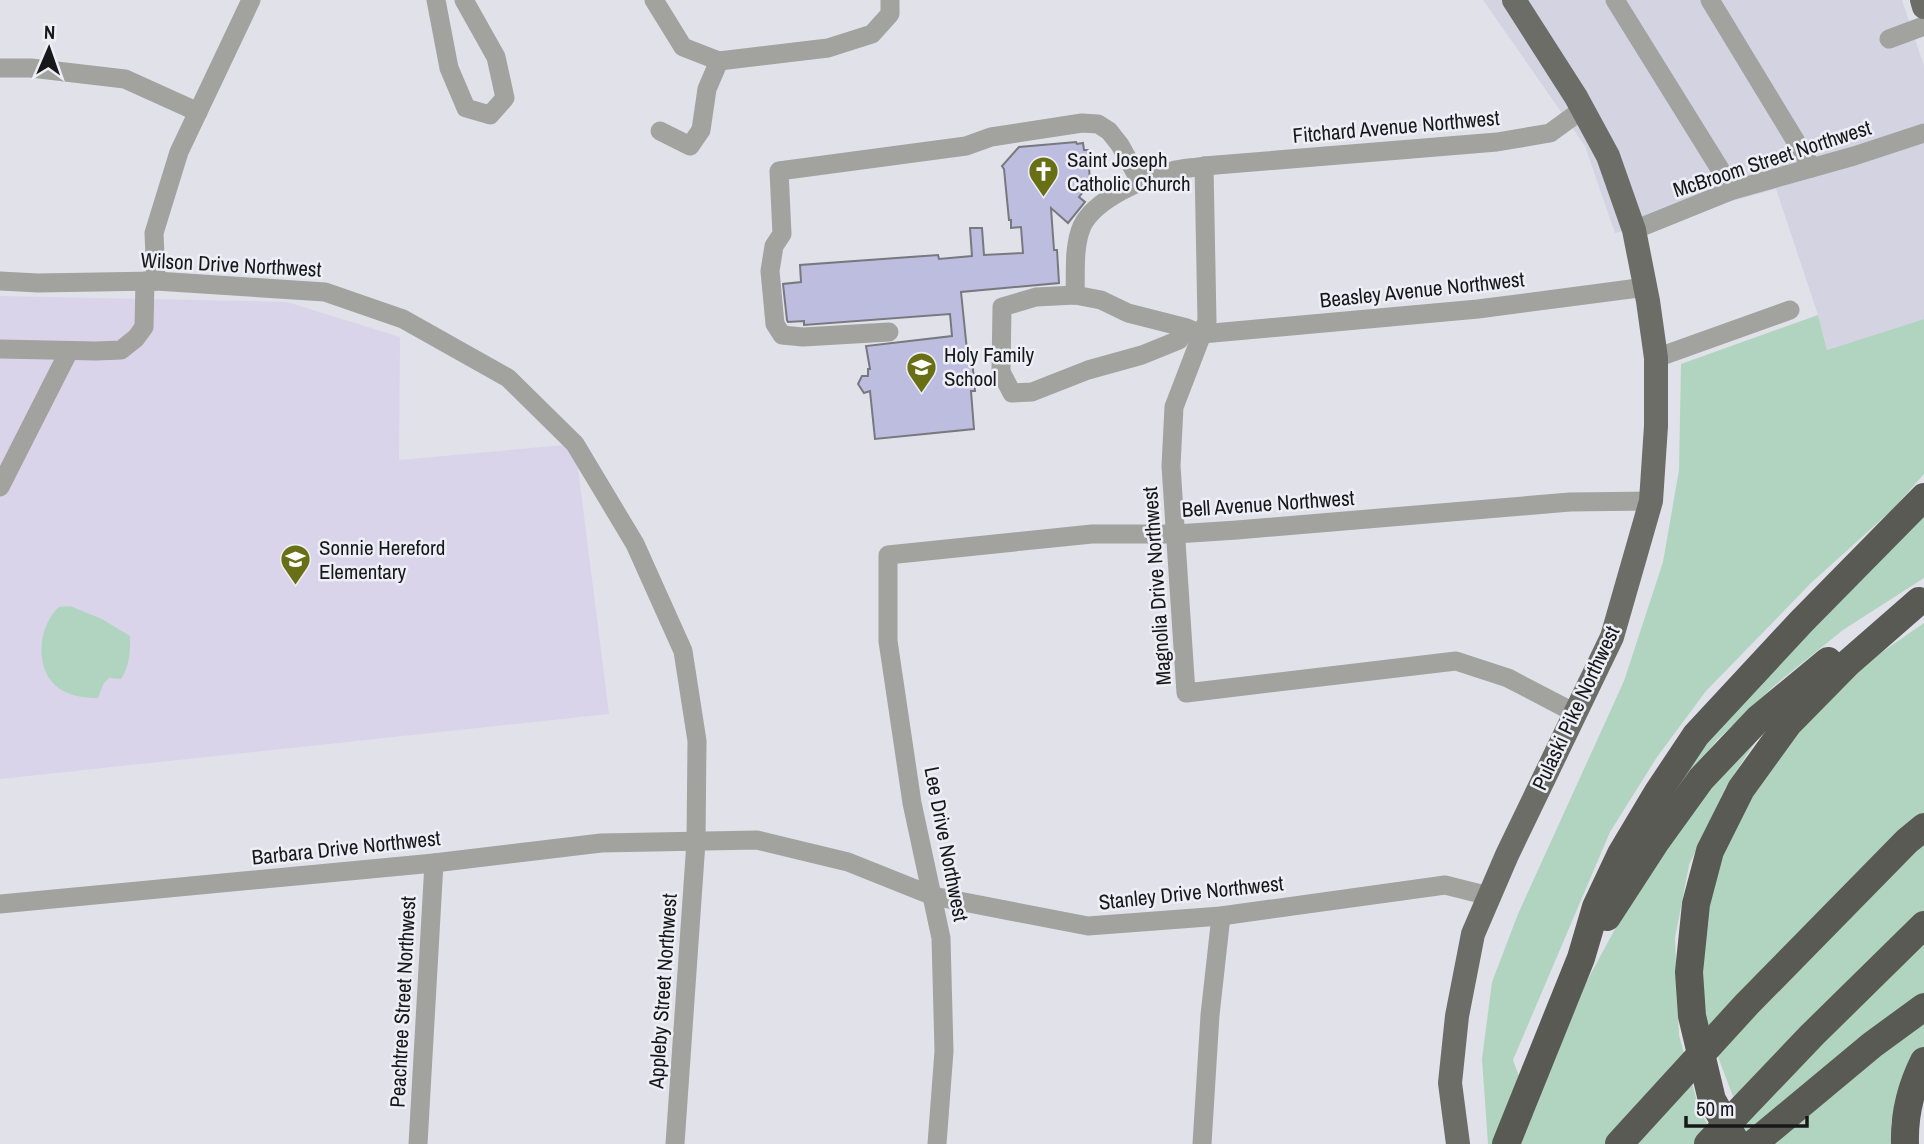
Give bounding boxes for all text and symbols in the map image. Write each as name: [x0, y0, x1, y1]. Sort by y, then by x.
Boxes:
north arrow: [14, 14, 84, 84]
text: N: [44, 19, 56, 45]
street label: Fitchard Avenue Northwest: [1291, 103, 1501, 150]
street label: McBroom Street Northwest: [1669, 113, 1875, 204]
place label: Saint Joseph Catholic Church: [1067, 145, 1190, 198]
church icon: Saint Joseph Catholic Church: [1027, 155, 1061, 199]
street label: Wilson Drive Northwest: [140, 245, 322, 284]
street label: Beasley Avenue Northwest: [1318, 264, 1526, 315]
place label: Holy Family School: [944, 340, 1034, 393]
school or university icon: Holy Family School: [904, 350, 938, 394]
street label: Bell Avenue Northwest: [1181, 483, 1355, 524]
street label: Magnolia Drive Northwest: [1135, 486, 1178, 686]
place label: Sonnie Hereford Elementary: [319, 533, 445, 586]
school or university icon: Sonnie Hereford Elementary: [279, 543, 313, 587]
street label: Pulaski Pike Northwest: [1525, 621, 1626, 795]
street label: Lee Drive Northwest: [917, 764, 976, 924]
street label: Barbara Drive Northwest: [250, 823, 442, 872]
street label: Stanley Drive Northwest: [1097, 868, 1285, 917]
street label: Appleby Street Northwest: [641, 892, 684, 1090]
street label: Peachtree Street Northwest: [382, 895, 423, 1108]
scale bar: [1686, 1084, 1807, 1128]
text: 50 m: [1696, 1094, 1734, 1123]

